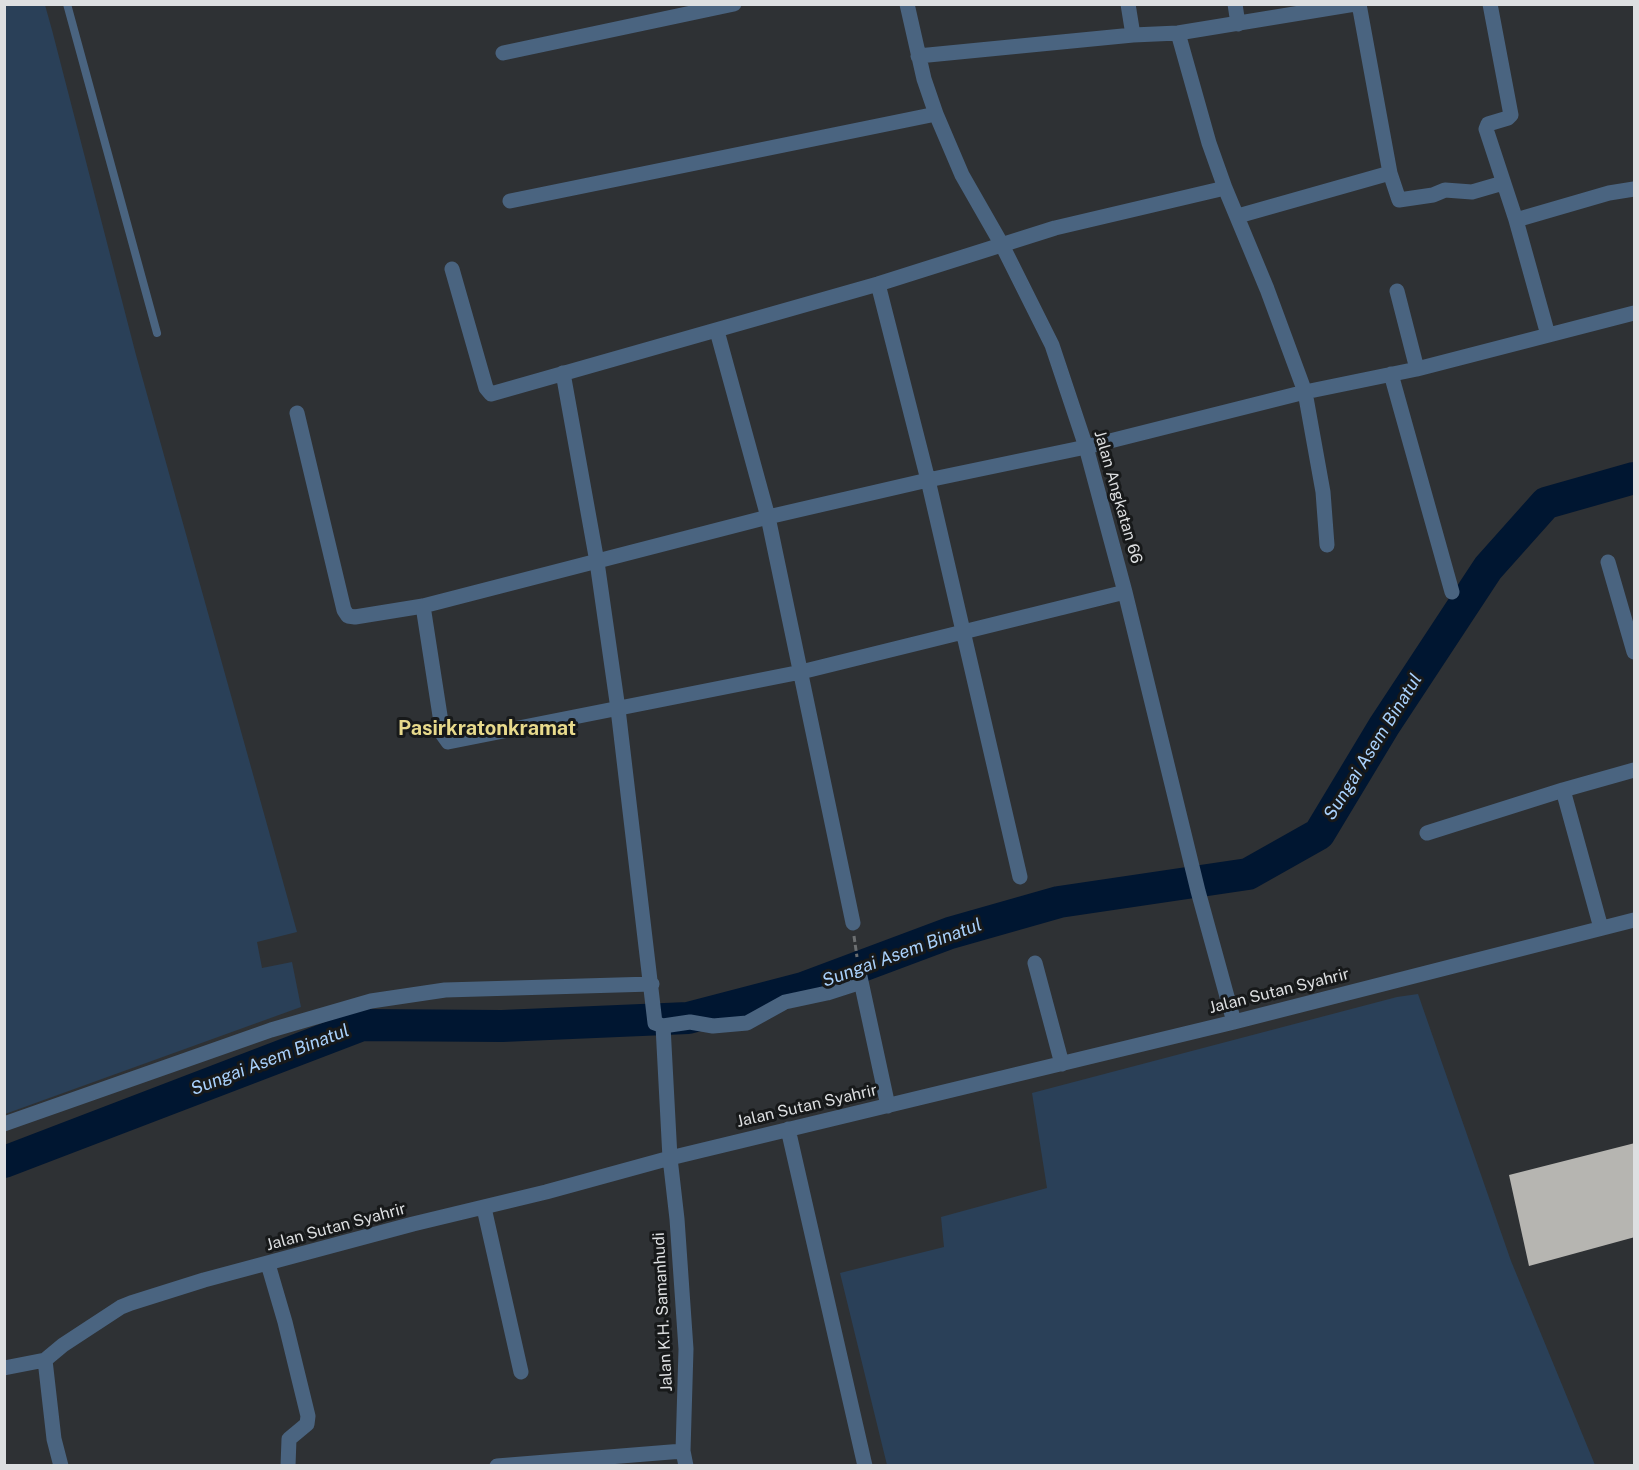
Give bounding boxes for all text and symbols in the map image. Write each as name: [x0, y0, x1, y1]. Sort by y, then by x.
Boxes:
street label: Jalan Angkatan 66: [1090, 428, 1146, 566]
water label: Sungai Asem Binatul: [1319, 670, 1427, 824]
district label: Pasirkratonkramat: [398, 717, 576, 741]
water label: Sungai Asem Binatul: [819, 914, 985, 992]
street label: Jalan Sutan Syahrir: [1207, 964, 1351, 1018]
water label: Sungai Asem Binatul: [188, 1020, 352, 1100]
street label: Jalan Sutan Syahrir: [735, 1080, 879, 1132]
street label: Jalan Sutan Syahrir: [264, 1199, 408, 1255]
street label: Jalan K.H. Samanhudi: [649, 1232, 677, 1392]

